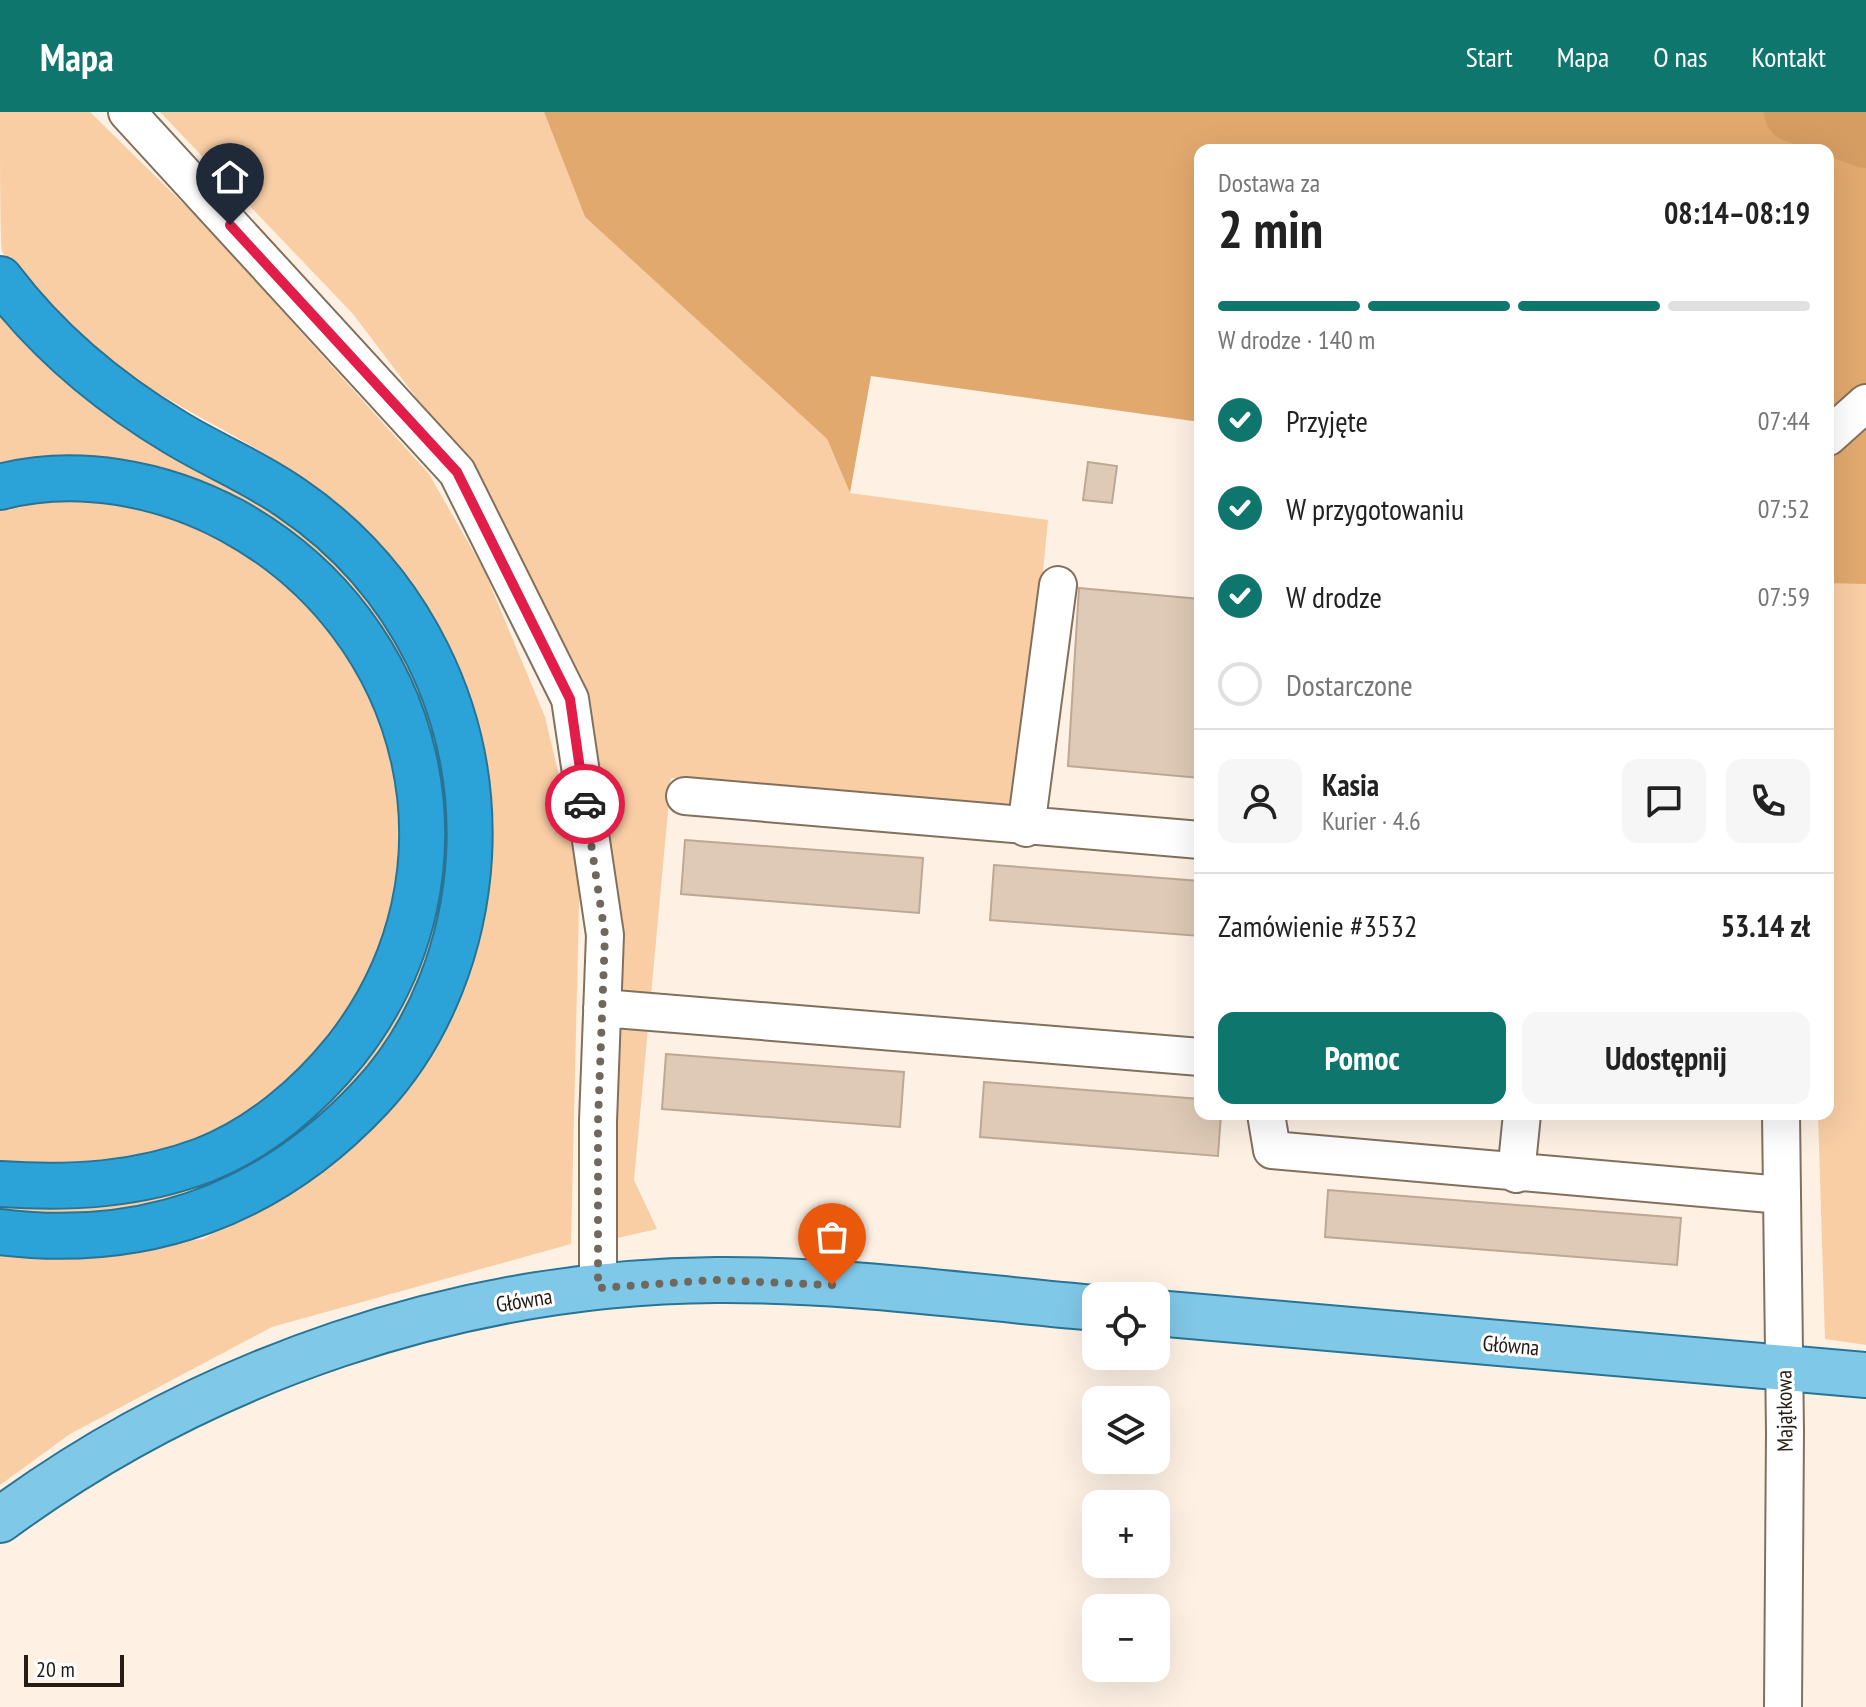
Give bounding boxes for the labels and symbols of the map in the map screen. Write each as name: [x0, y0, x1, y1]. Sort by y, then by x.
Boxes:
pin: [196, 143, 264, 225]
courier: [545, 764, 625, 844]
pin: [798, 1203, 866, 1285]
street label: Główna: [494, 1282, 554, 1318]
street label: Główna: [1482, 1329, 1540, 1361]
street label: Majątkowa: [1769, 1370, 1799, 1452]
scale bar: [24, 1651, 124, 1687]

